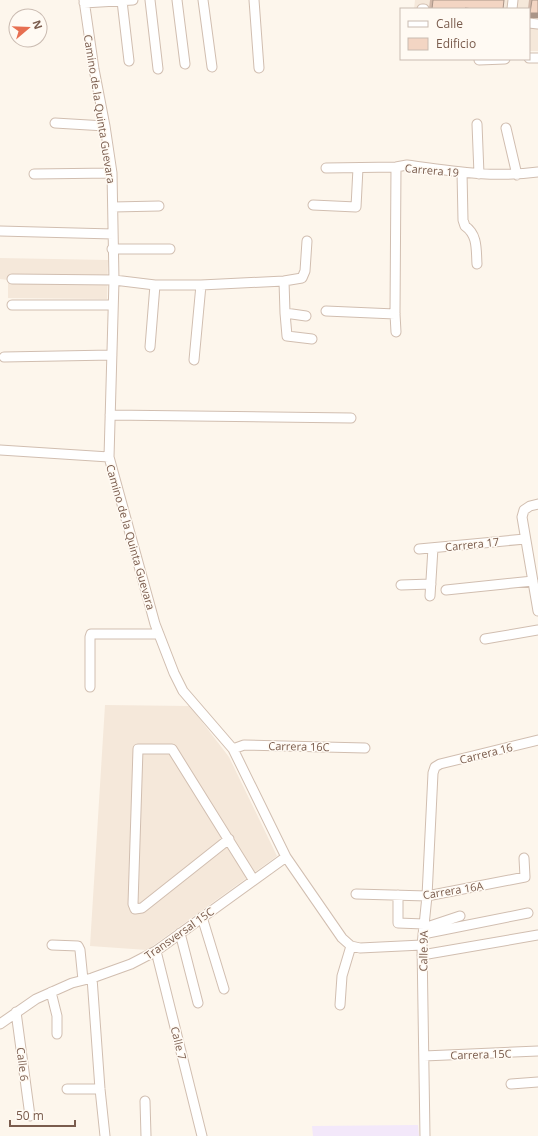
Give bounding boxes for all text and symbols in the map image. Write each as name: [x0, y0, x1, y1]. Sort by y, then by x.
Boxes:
north arrow: [8, 8, 48, 48]
legend: [400, 8, 530, 60]
text: Calle: [436, 15, 463, 32]
text: N: [29, 18, 46, 31]
street label: Camino de la Quinta Guevara: [81, 33, 119, 185]
text: Edificio: [436, 35, 476, 52]
street label: Carrera 19: [404, 160, 460, 180]
street label: Camino de la Quinta Guevara: [103, 463, 159, 611]
street label: Carrera 17: [444, 534, 500, 554]
street label: Carrera 16C: [268, 738, 330, 754]
street label: Carrera 16: [458, 739, 514, 767]
street label: Carrera 16A: [422, 878, 484, 902]
street label: Transversal 15C: [141, 903, 217, 962]
street label: Calle 9A: [415, 930, 431, 972]
street label: Calle 7: [168, 1025, 190, 1061]
street label: Carrera 15C: [450, 1045, 512, 1063]
street label: Calle 6: [13, 1046, 33, 1082]
scale bar: [10, 1102, 75, 1128]
text: 50 m: [16, 1107, 44, 1124]

